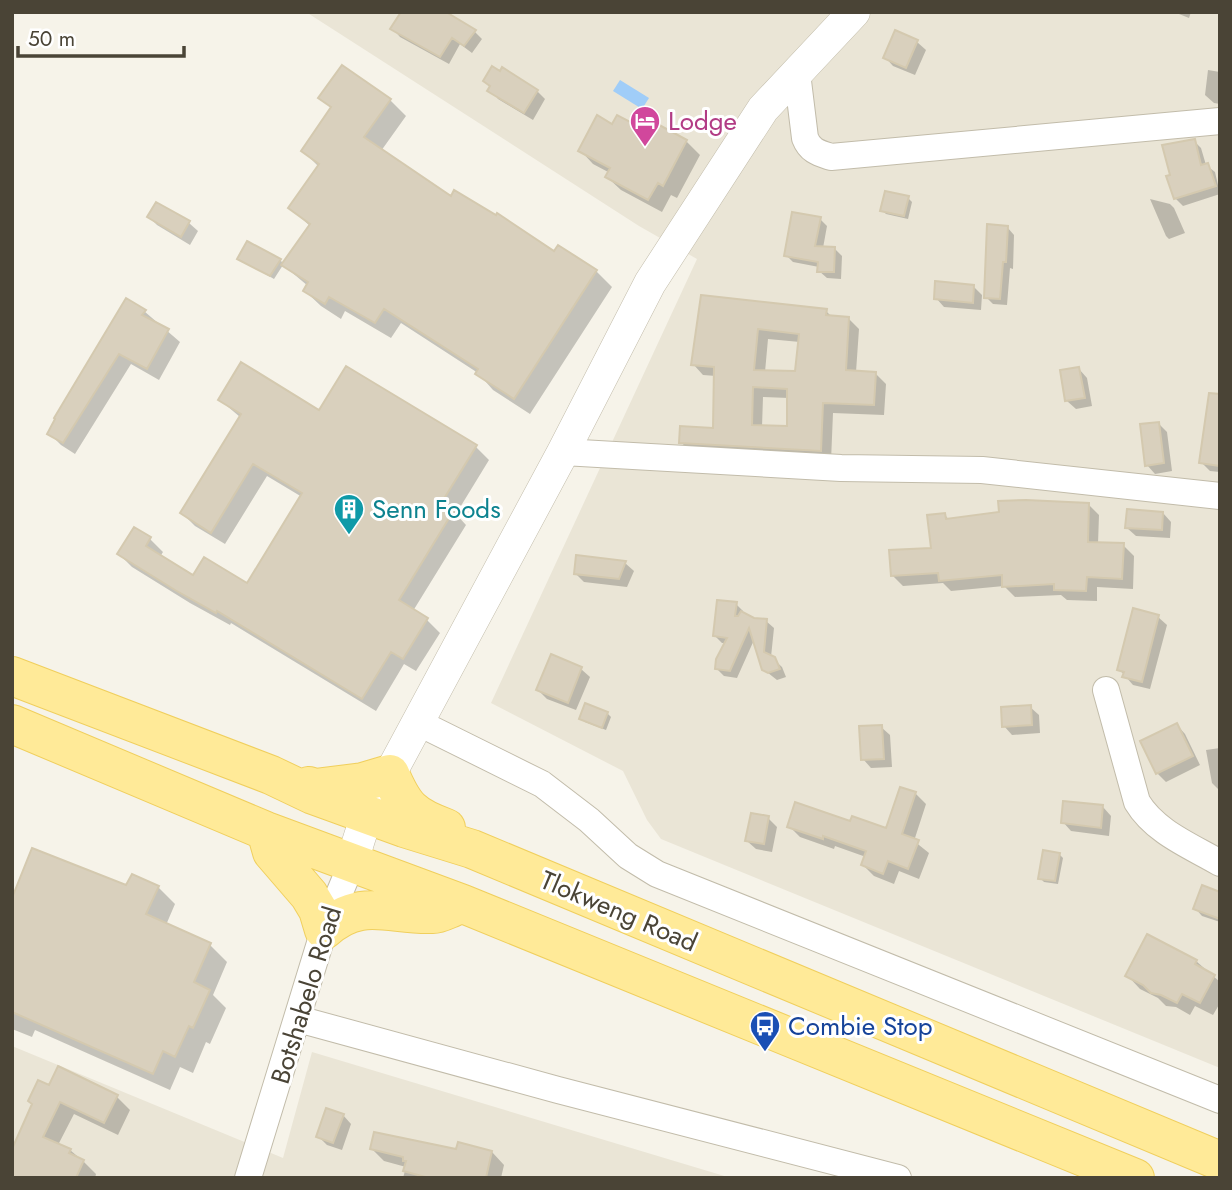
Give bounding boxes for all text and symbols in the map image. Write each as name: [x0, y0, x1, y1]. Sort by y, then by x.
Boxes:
scale bar: [18, 14, 184, 58]
text: 50 m: [28, 24, 75, 54]
place label: Lodge: [668, 102, 737, 140]
hotel icon: Lodge: [628, 104, 662, 148]
place label: Senn Foods: [372, 490, 501, 528]
building icon: Senn Foods: [332, 492, 366, 536]
street label: Tlokweng Road: [535, 861, 703, 961]
street label: Botshabelo Road: [261, 902, 351, 1088]
place label: Combie Stop: [788, 1007, 933, 1045]
bus stop icon: Combie Stop: [748, 1009, 782, 1053]

